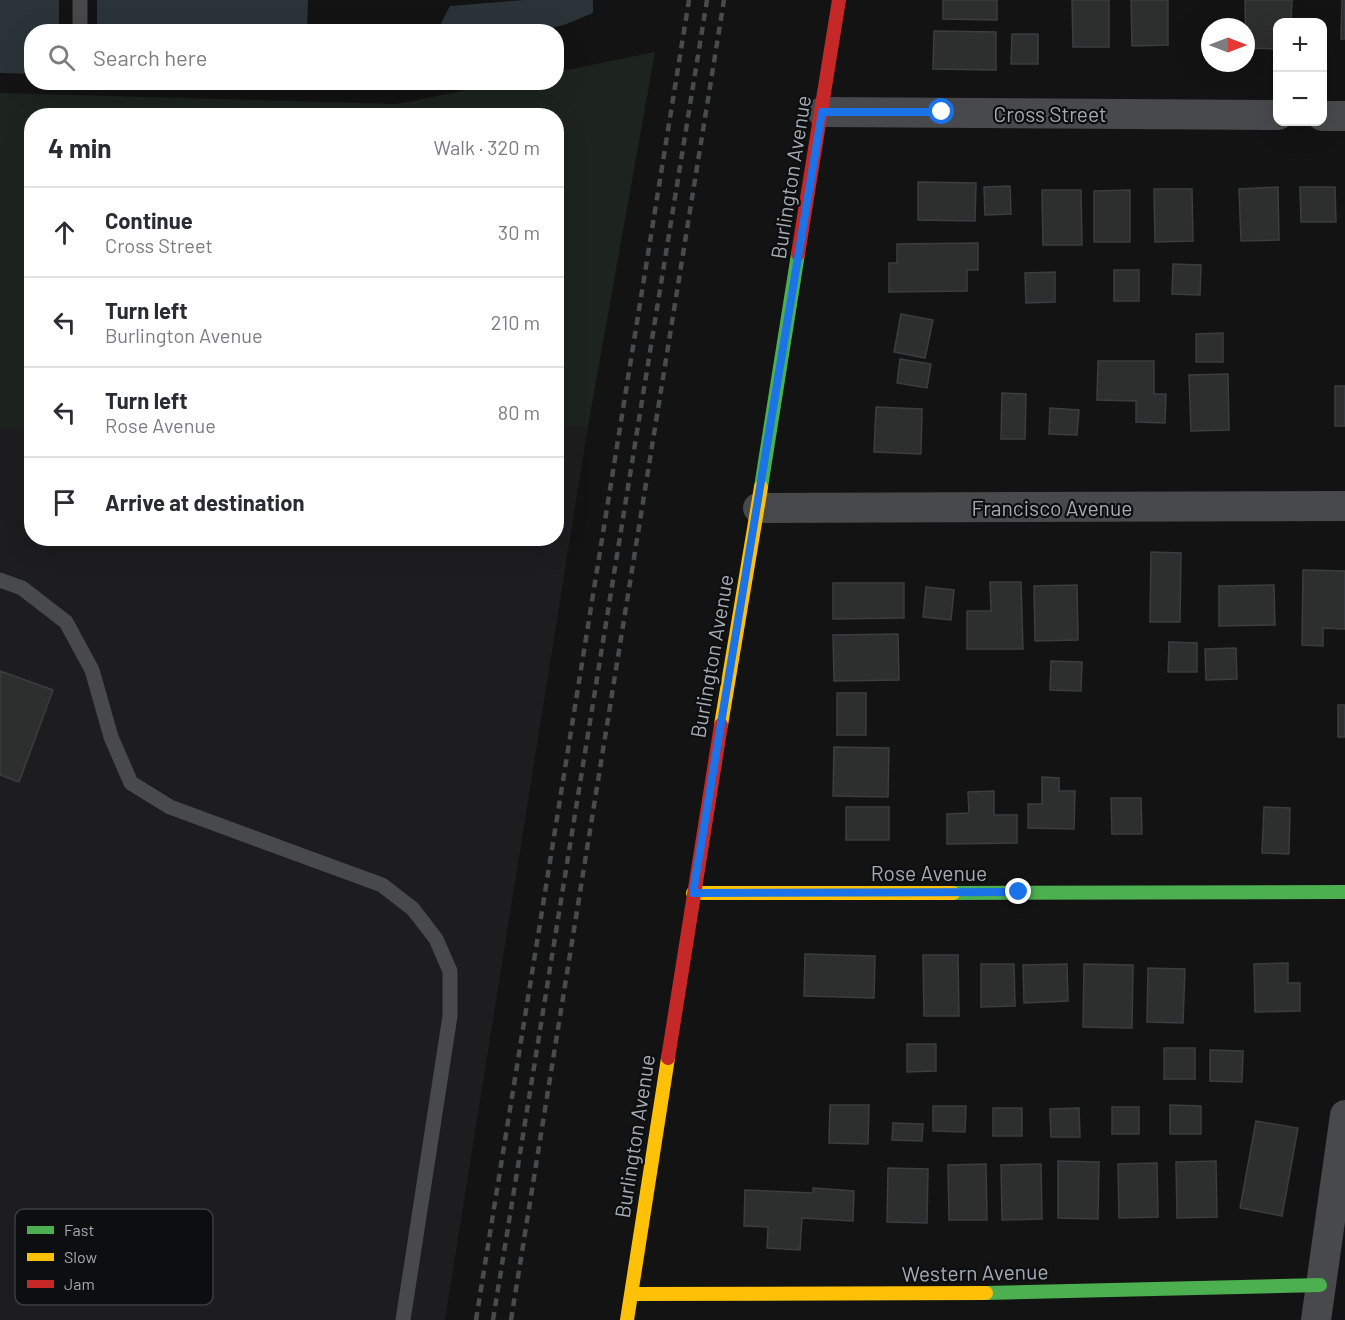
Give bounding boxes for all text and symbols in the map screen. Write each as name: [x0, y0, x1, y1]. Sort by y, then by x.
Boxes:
north arrow: [1201, 18, 1255, 72]
map controls: [1273, 18, 1327, 126]
button: +: [1273, 18, 1327, 72]
search box: [24, 24, 564, 90]
icon: search: [45, 41, 78, 74]
text: Search here: [93, 44, 207, 70]
button: −: [1273, 72, 1327, 126]
street label: Burlington Avenue: [765, 93, 815, 261]
route start: [928, 98, 954, 124]
street label: Cross Street: [993, 101, 1107, 126]
text: 4 min: [48, 132, 112, 163]
text: Walk · 320 m: [433, 135, 540, 159]
text: Continue: [105, 207, 193, 233]
icon: ahead: [48, 216, 81, 249]
text: 30 m: [498, 220, 540, 244]
text: Cross Street: [105, 233, 213, 257]
text: Turn left: [105, 297, 188, 323]
icon: left: [48, 306, 81, 339]
text: 210 m: [491, 310, 540, 334]
text: Burlington Avenue: [105, 323, 263, 347]
text: Turn left: [105, 387, 188, 413]
icon: left: [48, 396, 81, 429]
text: 80 m: [498, 400, 540, 424]
text: Rose Avenue: [105, 413, 216, 437]
icon: arrive: [48, 486, 81, 519]
text: Arrive at destination: [105, 489, 304, 515]
street label: Francisco Avenue: [972, 495, 1132, 520]
street label: Burlington Avenue: [684, 572, 738, 740]
street label: Rose Avenue: [871, 860, 987, 885]
route end: [1005, 878, 1031, 904]
street label: Burlington Avenue: [609, 1052, 659, 1220]
legend: [15, 1209, 213, 1305]
text: Fast: [64, 1220, 94, 1239]
text: Slow: [64, 1247, 97, 1266]
street label: Western Avenue: [901, 1258, 1049, 1286]
text: Jam: [64, 1274, 95, 1293]

